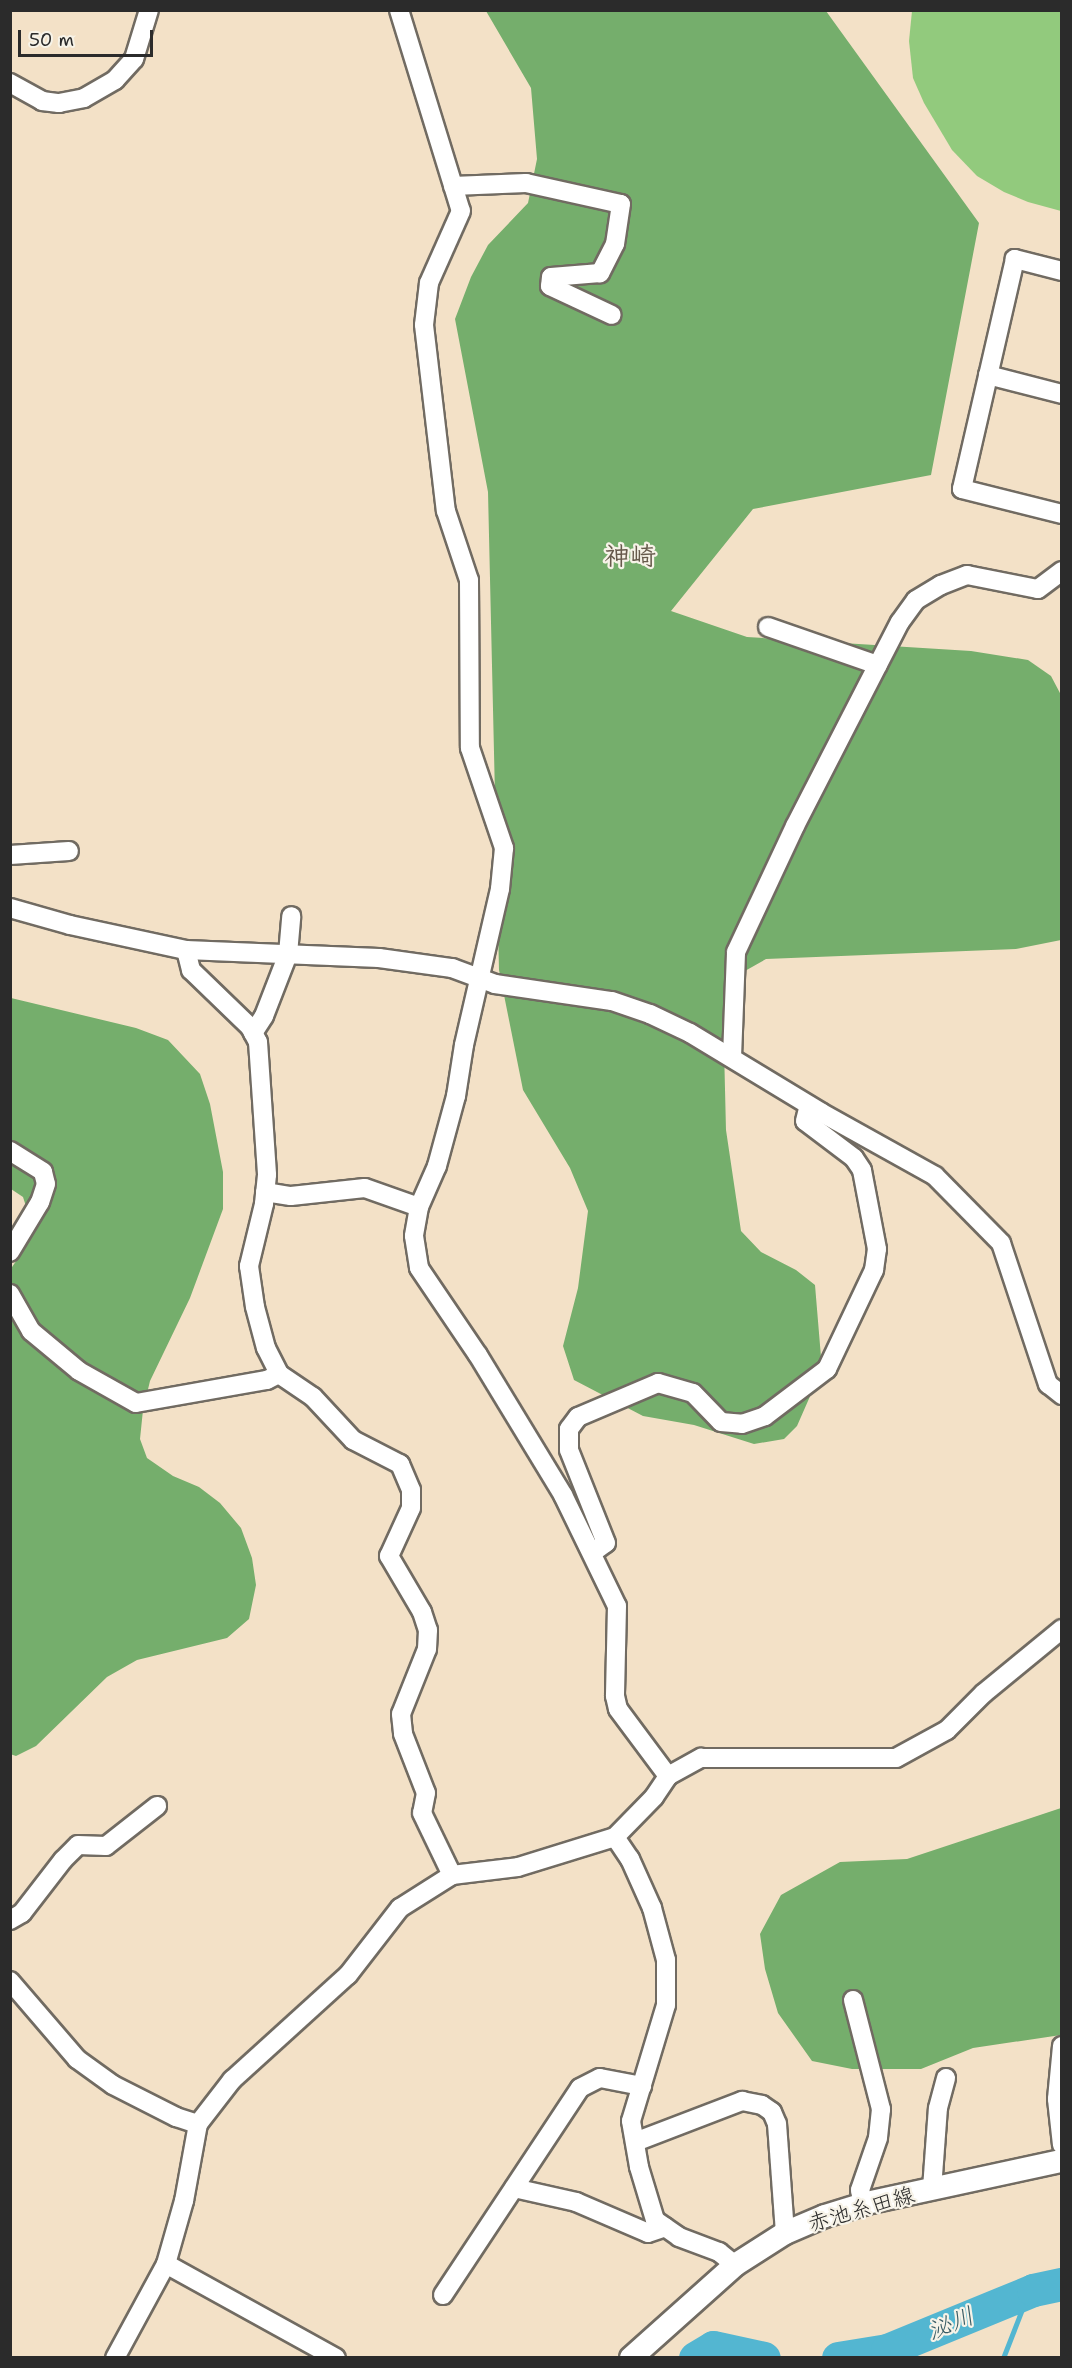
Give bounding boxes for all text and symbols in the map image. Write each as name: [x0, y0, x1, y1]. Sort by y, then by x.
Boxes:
scale bar: [21, 18, 156, 56]
text: 50 m: [29, 28, 74, 52]
district label: 神崎: [604, 540, 656, 572]
street label: 赤池糸田線: [804, 2181, 918, 2237]
water label: 泌川: [923, 2302, 979, 2346]

